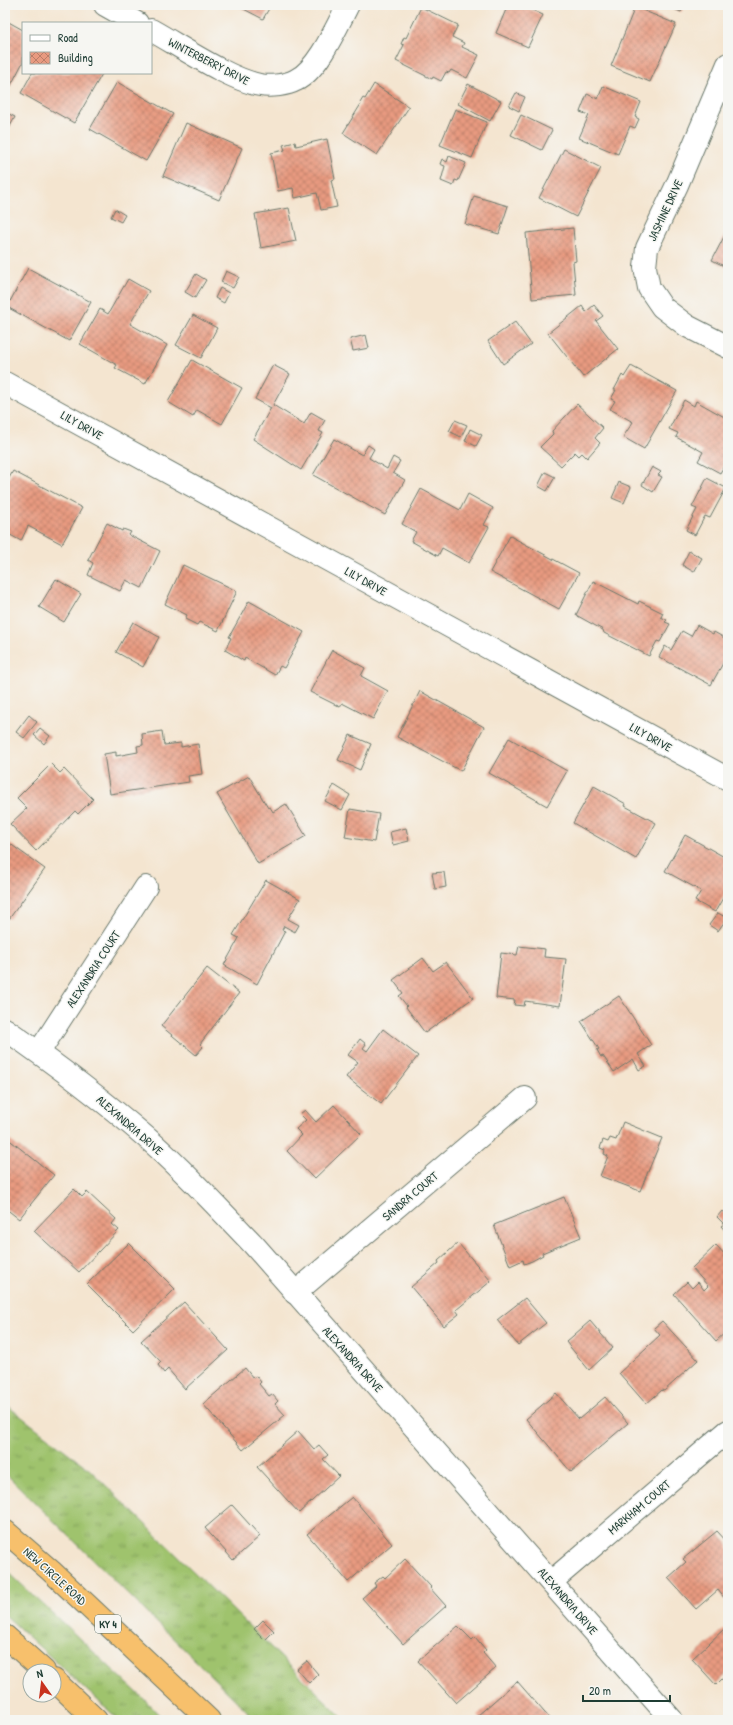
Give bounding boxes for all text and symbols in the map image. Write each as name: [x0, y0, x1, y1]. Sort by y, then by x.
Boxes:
legend: [22, 22, 152, 74]
text: Road: [58, 29, 78, 46]
street label: WINTERBERRY DRIVE: [165, 33, 253, 89]
text: Building: [58, 49, 93, 66]
street label: JASMINE DRIVE: [643, 176, 687, 244]
street label: LILY DRIVE: [58, 406, 107, 444]
street label: LILY DRIVE: [342, 562, 391, 600]
street label: LILY DRIVE: [627, 718, 676, 756]
street label: ALEXANDRIA COURT: [62, 927, 124, 1011]
street label: ALEXANDRIA DRIVE: [93, 1091, 168, 1159]
street label: SANDRA COURT: [378, 1167, 442, 1225]
street label: ALEXANDRIA DRIVE: [319, 1322, 388, 1396]
street label: MARKHAM COURT: [604, 1475, 674, 1538]
street label: NEW CIRCLE ROAD: [20, 1543, 90, 1609]
street label: ALEXANDRIA DRIVE: [534, 1564, 602, 1639]
road number: KY 4: [95, 1615, 121, 1633]
north arrow: [22, 1663, 62, 1703]
text: N: [35, 1666, 44, 1681]
scale bar: [583, 1677, 670, 1703]
text: 20 m: [589, 1682, 611, 1699]

